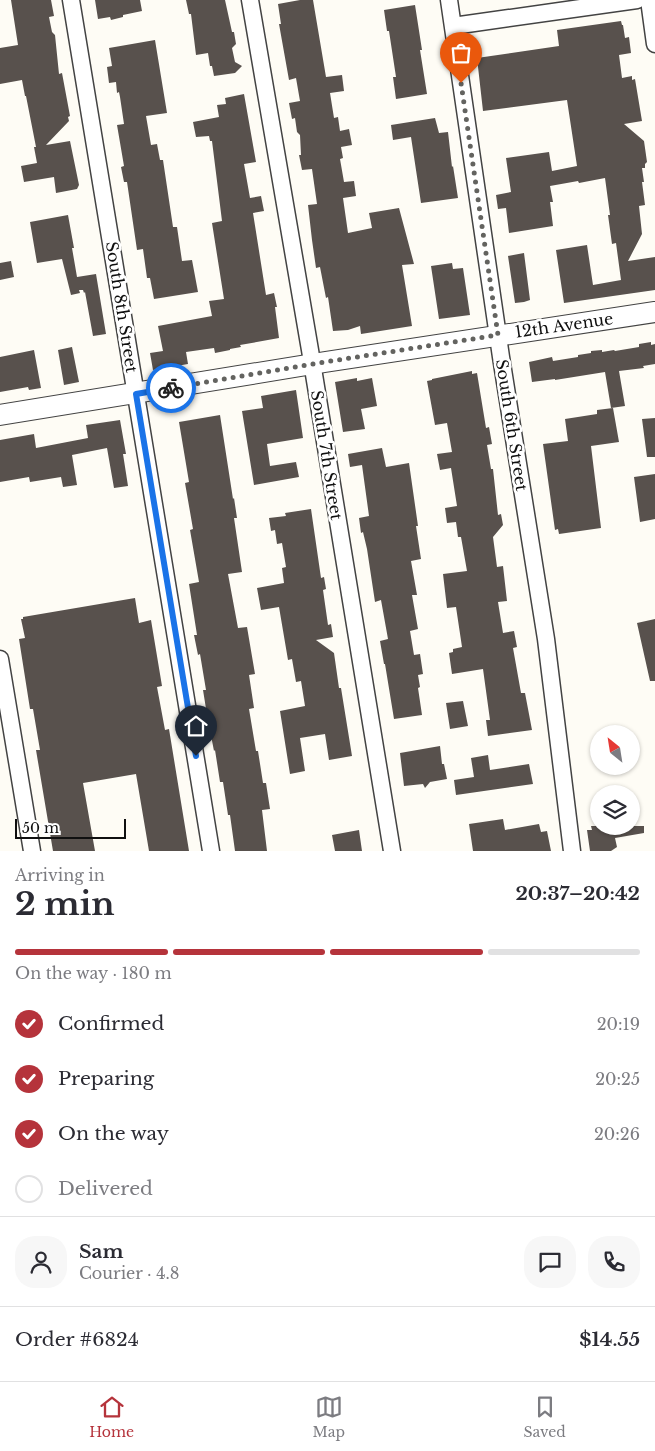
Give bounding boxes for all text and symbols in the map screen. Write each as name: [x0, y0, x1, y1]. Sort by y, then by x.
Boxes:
pin: [440, 32, 482, 83]
icon: bag: [447, 39, 475, 67]
street label: South 8th Street: [102, 240, 142, 374]
street label: 12th Avenue: [514, 308, 614, 342]
street label: South 6th Street: [492, 358, 532, 492]
courier: [146, 363, 196, 413]
icon: bike: [157, 374, 185, 402]
street label: South 7th Street: [307, 389, 347, 521]
pin: [175, 705, 217, 756]
icon: home: [182, 712, 210, 740]
north arrow: [590, 725, 640, 775]
map controls: [590, 725, 640, 835]
button: layers: [590, 785, 640, 835]
scale bar: [15, 816, 126, 839]
text: 50 m: [22, 819, 59, 837]
text: Arriving in: [15, 865, 105, 885]
text: 20:37–20:42: [515, 882, 640, 905]
text: 2 min: [15, 884, 115, 924]
text: On the way · 180 m: [15, 963, 172, 983]
icon: check: [15, 1010, 43, 1038]
text: Confirmed: [58, 1012, 164, 1035]
text: 20:19: [597, 1014, 640, 1034]
icon: check: [15, 1065, 43, 1093]
text: Preparing: [58, 1067, 154, 1090]
text: 20:25: [595, 1069, 640, 1089]
icon: check: [15, 1120, 43, 1148]
text: On the way: [58, 1122, 169, 1145]
text: 20:26: [594, 1124, 640, 1144]
text: Delivered: [58, 1177, 153, 1200]
button: person: [15, 1236, 67, 1288]
button: chat: [524, 1236, 576, 1288]
button: phone: [588, 1236, 640, 1288]
text: Sam: [79, 1240, 124, 1263]
text: Courier · 4.8: [79, 1263, 180, 1283]
text: Order #6824: [15, 1328, 139, 1351]
text: $14.55: [579, 1328, 640, 1351]
tab: Home: [89, 1393, 134, 1441]
tab: Map: [313, 1393, 345, 1441]
tab: Saved: [524, 1393, 566, 1441]

